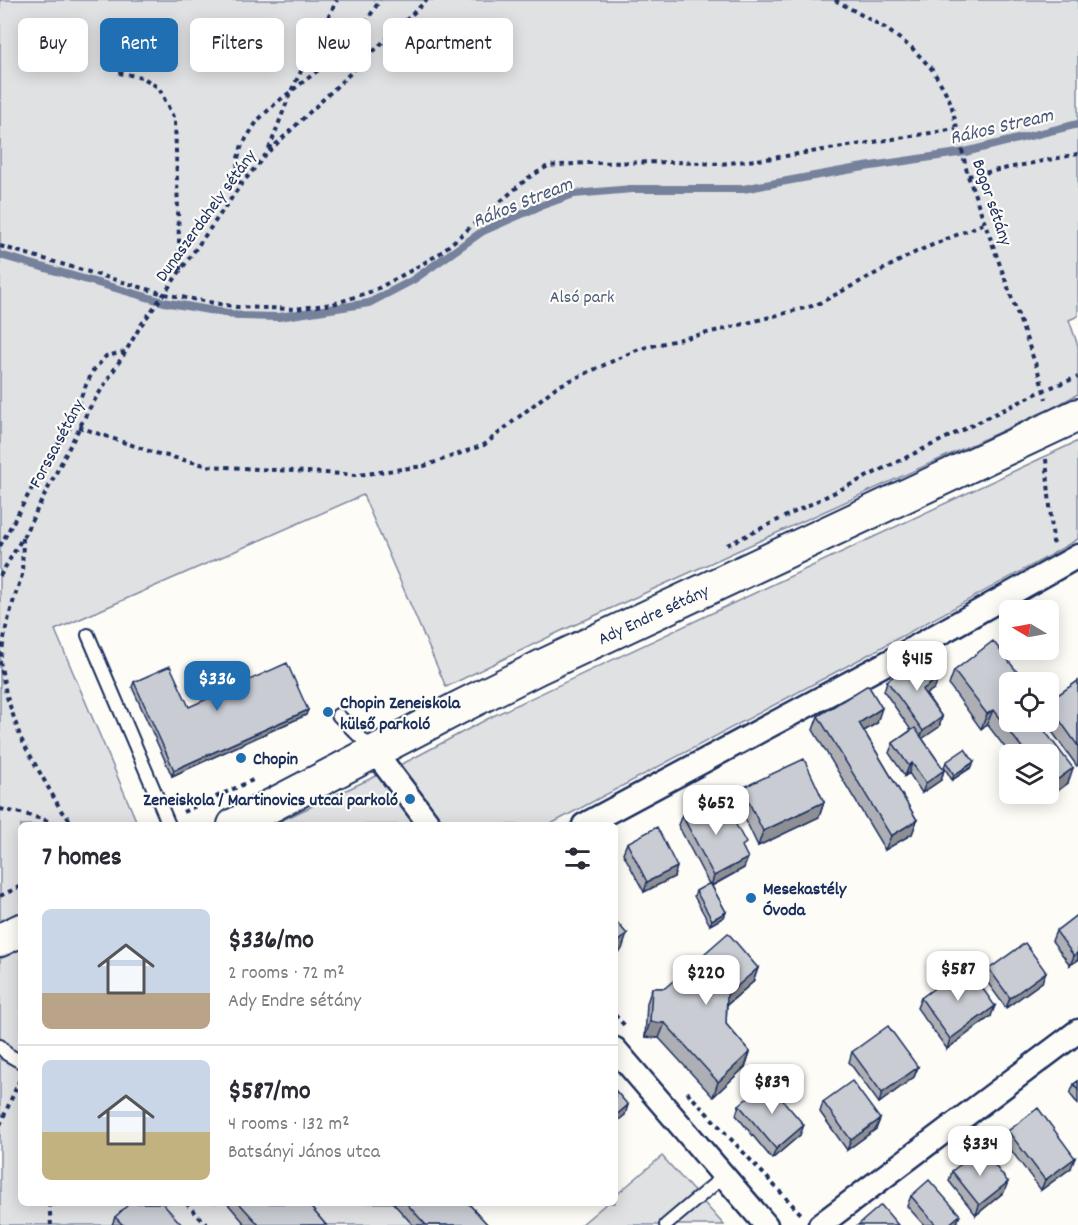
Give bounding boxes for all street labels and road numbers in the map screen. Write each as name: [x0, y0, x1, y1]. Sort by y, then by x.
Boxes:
street label: Dunaszerdahely sétány: [150, 145, 264, 288]
street label: Bogor sétány: [964, 156, 1017, 250]
street label: Forssa sétány: [24, 395, 92, 493]
street label: Ady Endre sétány: [594, 579, 714, 653]

